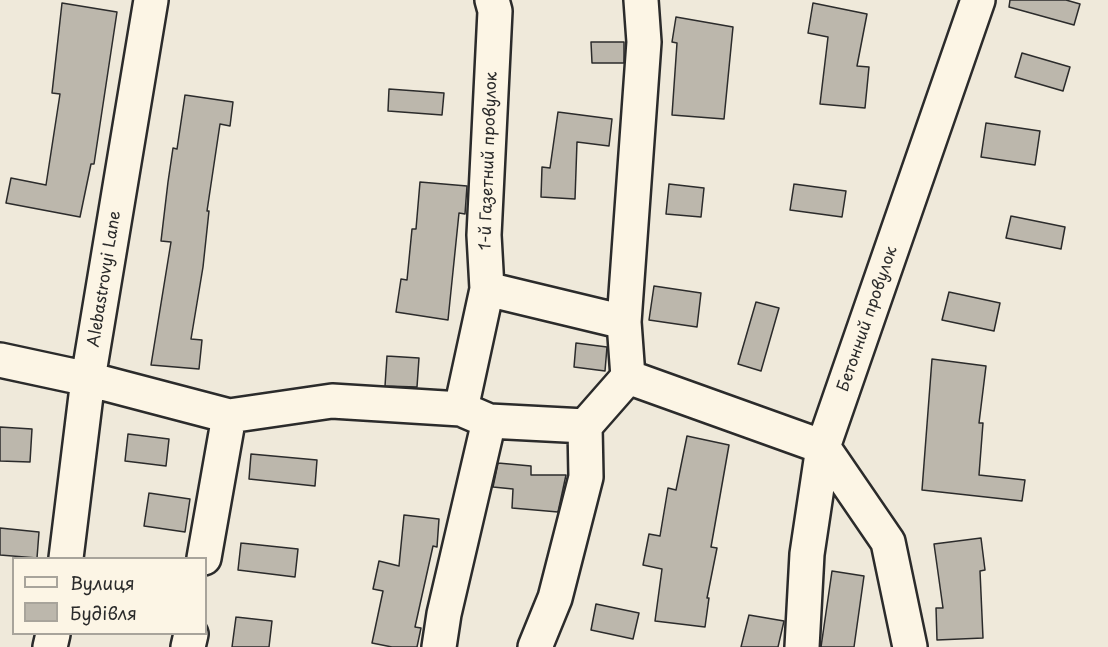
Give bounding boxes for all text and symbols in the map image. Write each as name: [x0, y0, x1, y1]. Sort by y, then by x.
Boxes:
street label: 1-й Газетний провулок: [476, 71, 502, 251]
street label: Alebastrovyi Lane: [85, 209, 125, 349]
street label: Бетонний провулок: [834, 244, 902, 394]
legend: [12, 557, 207, 635]
text: Вулиця: [70, 569, 135, 596]
text: Будівля: [70, 599, 137, 626]

